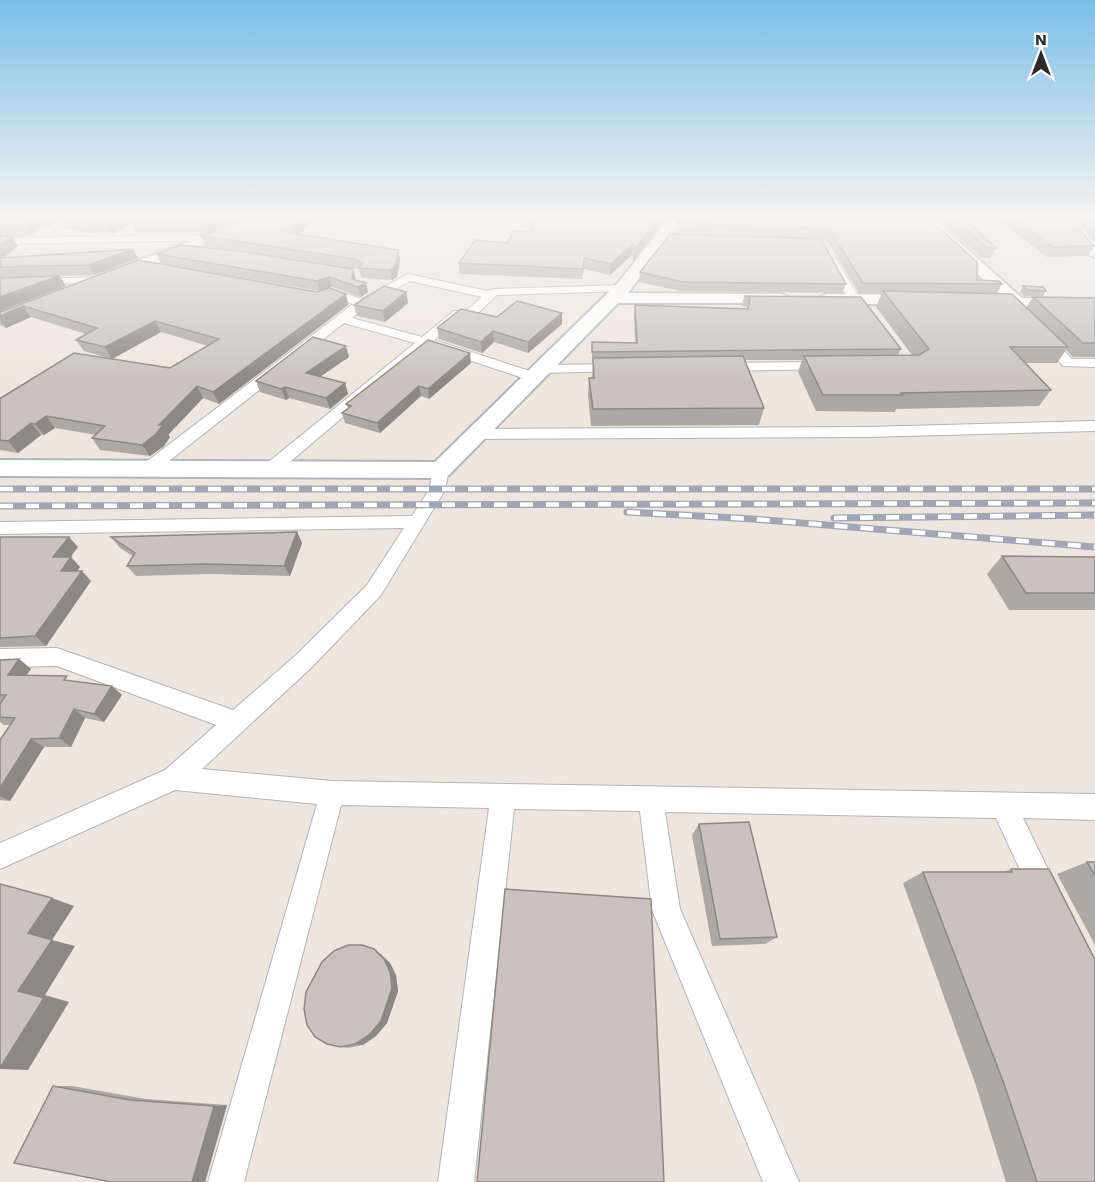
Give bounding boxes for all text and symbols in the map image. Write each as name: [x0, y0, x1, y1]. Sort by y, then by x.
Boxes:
north arrow: [1011, 24, 1071, 84]
text: N: [1035, 30, 1047, 49]

